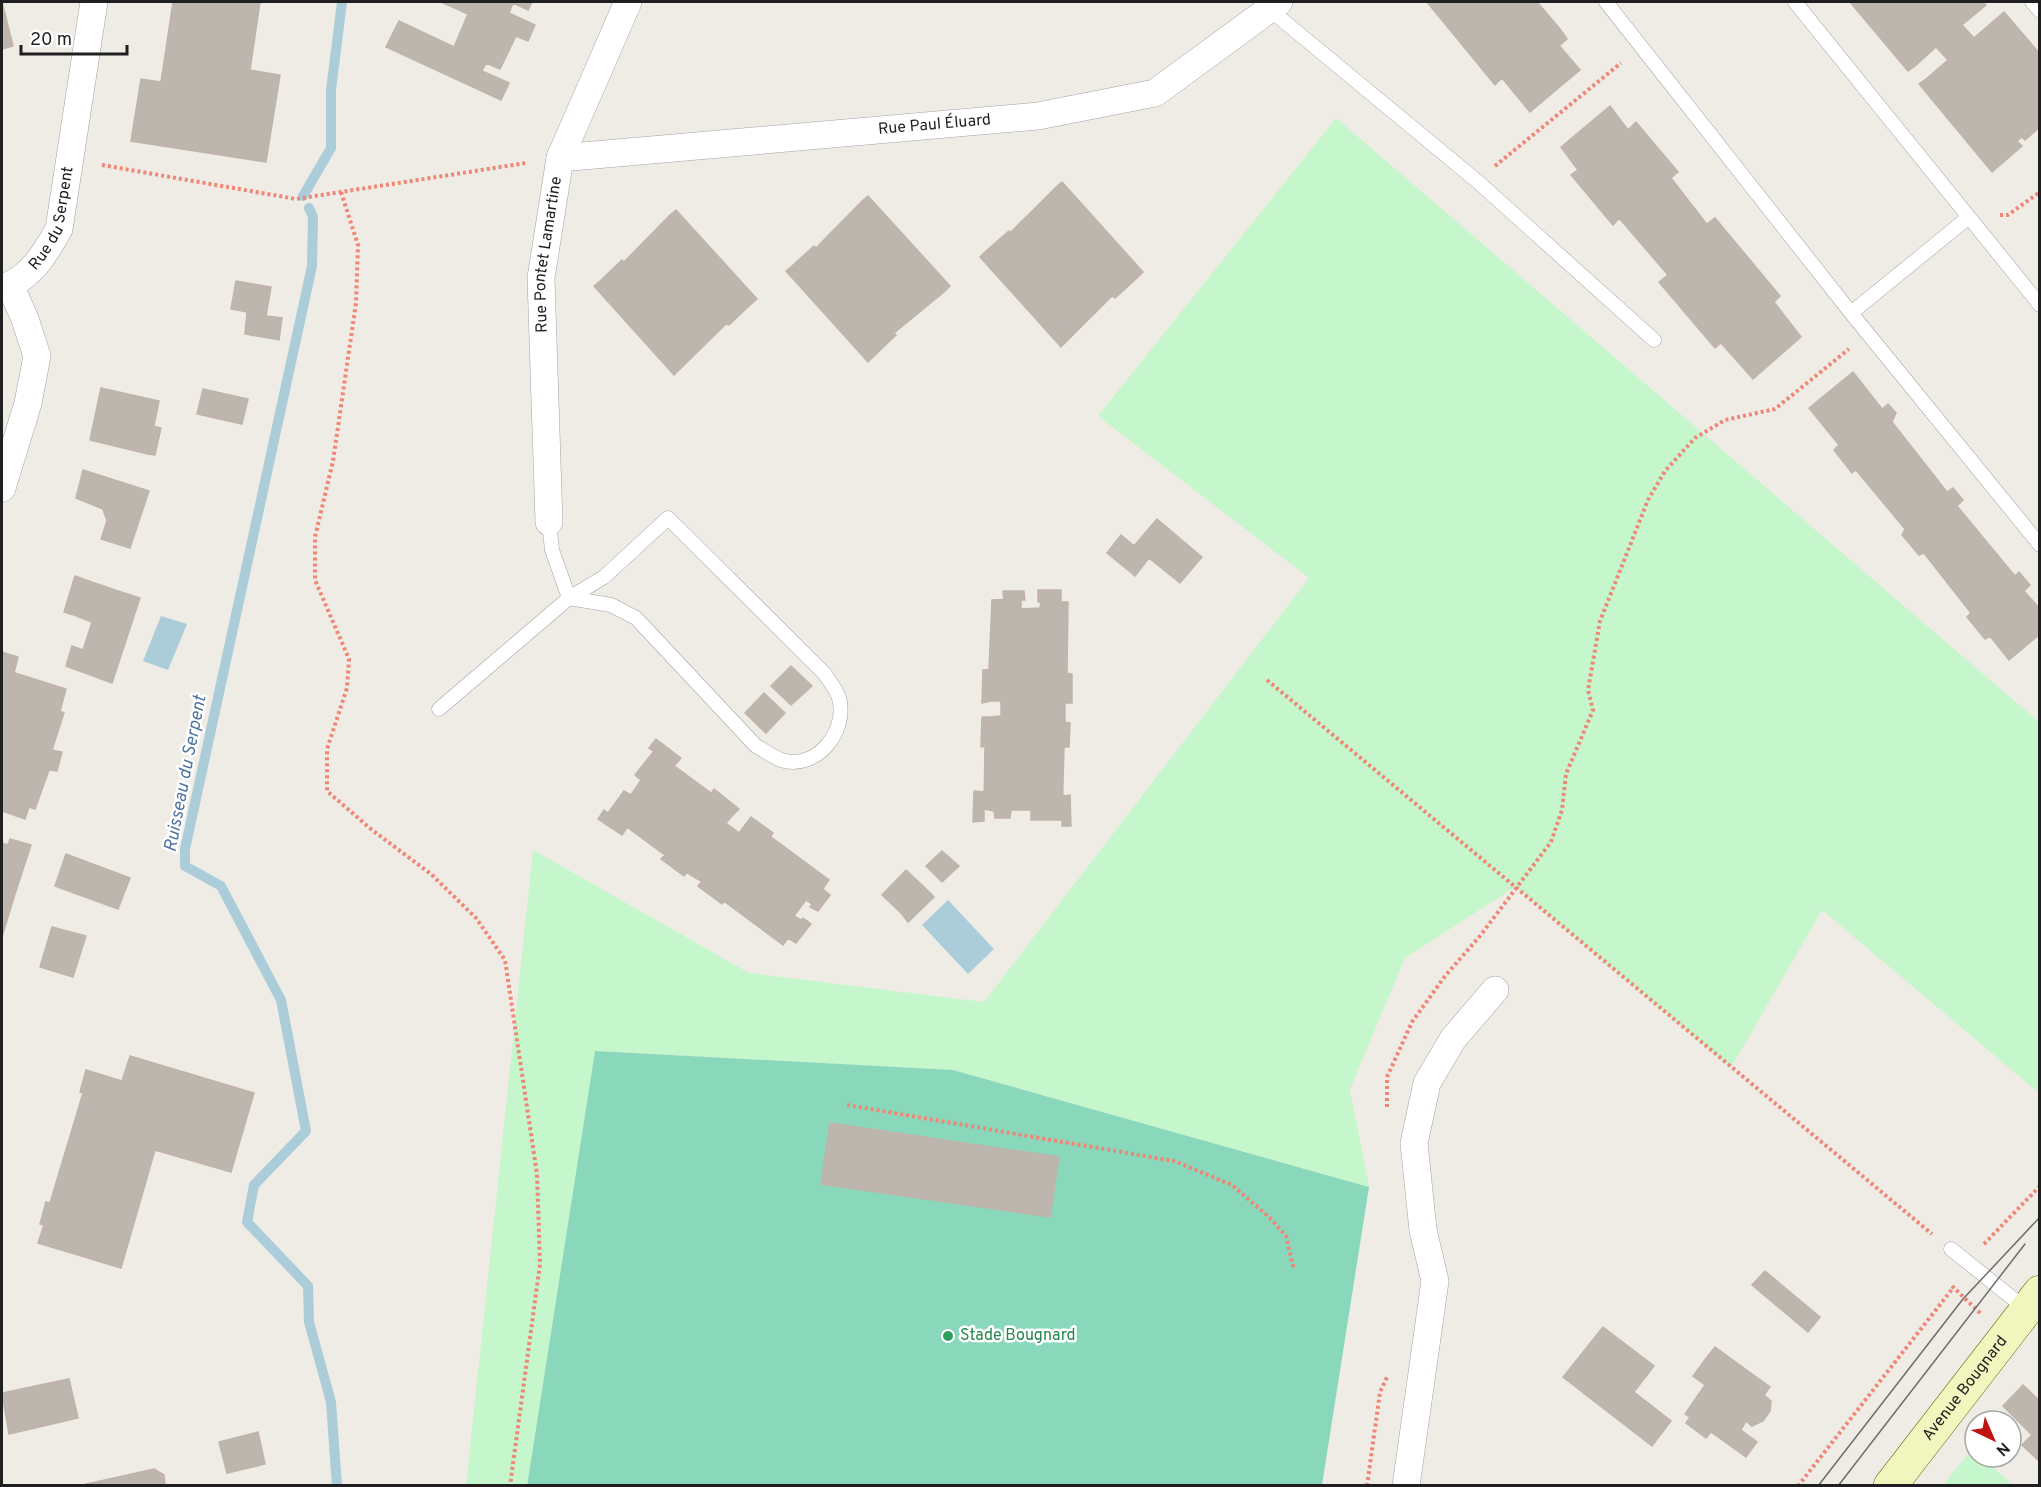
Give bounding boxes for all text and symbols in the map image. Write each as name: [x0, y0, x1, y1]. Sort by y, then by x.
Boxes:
scale bar: [21, 18, 128, 56]
text: 20 m: [30, 29, 72, 52]
street label: Rue Paul Éluard: [877, 110, 992, 140]
street label: Rue du Serpent: [25, 165, 79, 275]
street label: Rue Pontet Lamartine: [530, 175, 567, 333]
water label: Ruisseau du Serpent: [160, 692, 213, 854]
place label: Stade Bougnard: [960, 1326, 1075, 1346]
marker: Stade Bougnard: [941, 1329, 955, 1343]
street label: Avenue Bougnard: [1918, 1332, 2012, 1445]
north arrow: [1963, 1409, 2023, 1469]
text: N: [1991, 1437, 2013, 1460]

